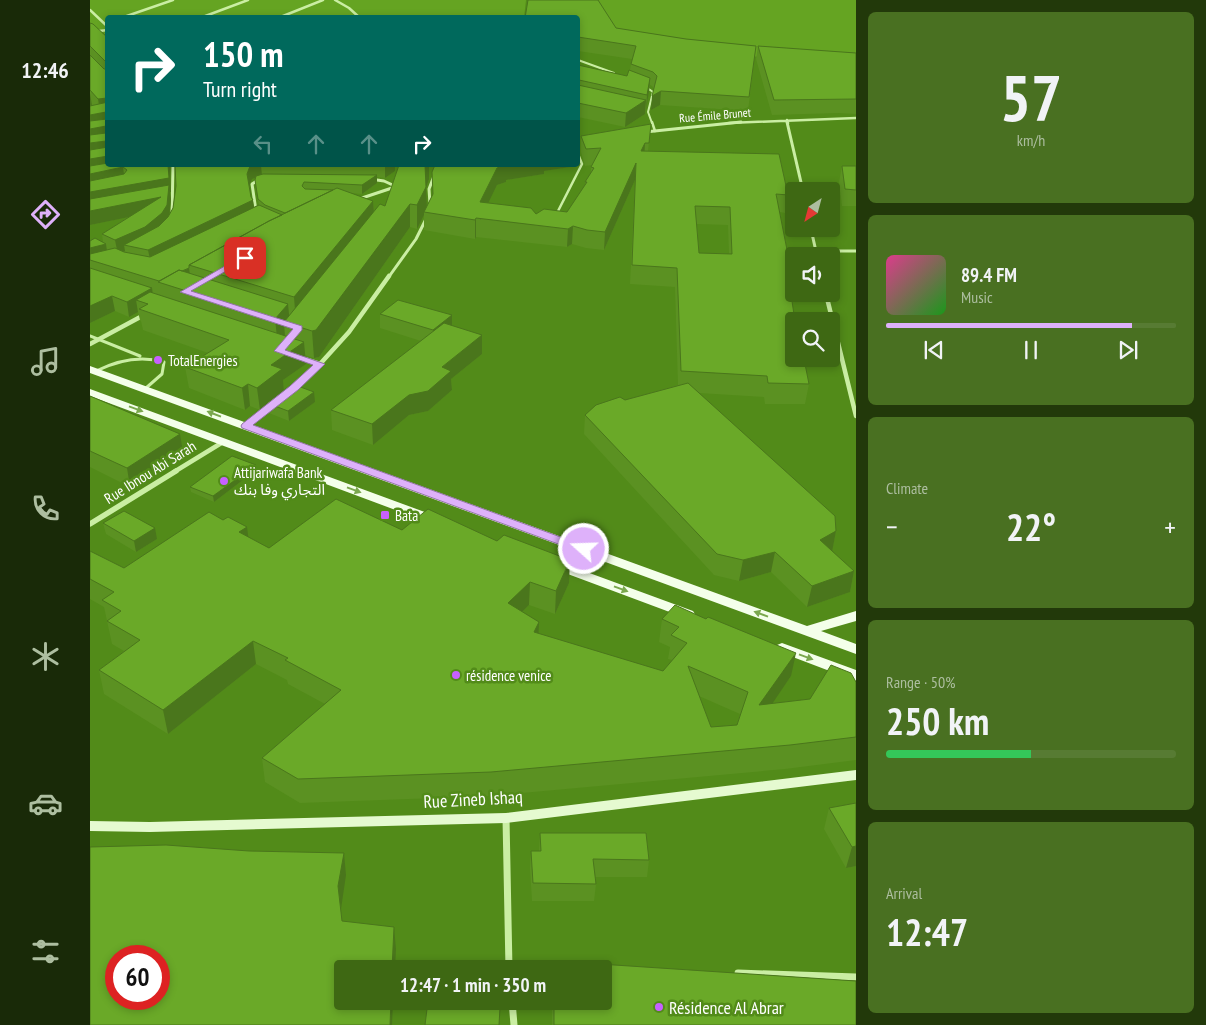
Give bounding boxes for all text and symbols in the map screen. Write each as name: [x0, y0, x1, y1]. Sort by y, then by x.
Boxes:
text: 150 m: [203, 31, 284, 77]
icon: right: [120, 35, 185, 100]
text: 57: [1000, 55, 1062, 139]
text: 12:46: [21, 56, 69, 84]
text: Turn right: [203, 75, 277, 103]
street label: Rue Émile Brunet: [678, 104, 752, 126]
icon: left: [249, 130, 277, 158]
icon: ahead: [302, 130, 330, 158]
icon: ahead: [355, 130, 383, 158]
icon: right: [408, 130, 436, 158]
text: km/h: [1017, 130, 1045, 150]
north arrow: [785, 182, 840, 238]
map controls: [785, 182, 840, 367]
icon: directions: [28, 197, 63, 232]
pin: [224, 237, 266, 279]
icon: arrive: [231, 244, 259, 272]
button: sound: [785, 247, 840, 302]
text: 89.4 FM: [961, 263, 1017, 287]
text: Music: [961, 287, 993, 307]
button: search: [785, 312, 840, 367]
icon: previous: [920, 336, 948, 364]
icon: pause: [1017, 336, 1045, 364]
icon: next: [1114, 336, 1142, 364]
icon: music: [28, 344, 63, 379]
place label: TotalEnergies: [168, 351, 238, 370]
marker: TotalEnergies: [152, 354, 164, 366]
one-way arrow: [128, 406, 143, 413]
one-way arrow: [206, 410, 221, 418]
street label: Rue Ibnou Abi Sarah: [101, 436, 199, 508]
place label: Attijariwafa Bank التجاري وفا بنك: [234, 463, 325, 501]
marker: Attijariwafa Bank التجاري وفا بنك: [218, 475, 230, 487]
text: Climate: [886, 478, 928, 498]
one-way arrow: [347, 486, 362, 494]
icon: phone: [28, 491, 63, 526]
text: 22°: [1006, 502, 1056, 551]
place label: Bata: [395, 506, 418, 525]
text: −: [886, 508, 898, 545]
text: +: [1164, 508, 1176, 545]
marker: Bata: [379, 509, 391, 521]
position arrow: [557, 522, 609, 574]
one-way arrow: [614, 585, 629, 593]
one-way arrow: [753, 610, 768, 618]
icon: climate: [28, 639, 63, 674]
one-way arrow: [799, 654, 814, 661]
place label: résidence venice: [466, 666, 551, 685]
marker: résidence venice: [450, 669, 462, 681]
text: Range · 50%: [886, 672, 955, 692]
text: 250 km: [886, 696, 989, 745]
street label: Rue Zineb Ishaq: [423, 785, 523, 813]
icon: car: [28, 786, 63, 821]
text: Arrival: [886, 883, 922, 903]
text: 12:47: [886, 907, 968, 956]
icon: filters: [28, 934, 63, 969]
speed limit sign: 60: [105, 945, 170, 1010]
text: 12:47 · 1 min · 350 m: [400, 973, 546, 997]
place label: Résidence Al Abrar: [669, 996, 784, 1019]
marker: Résidence Al Abrar: [653, 1001, 665, 1013]

